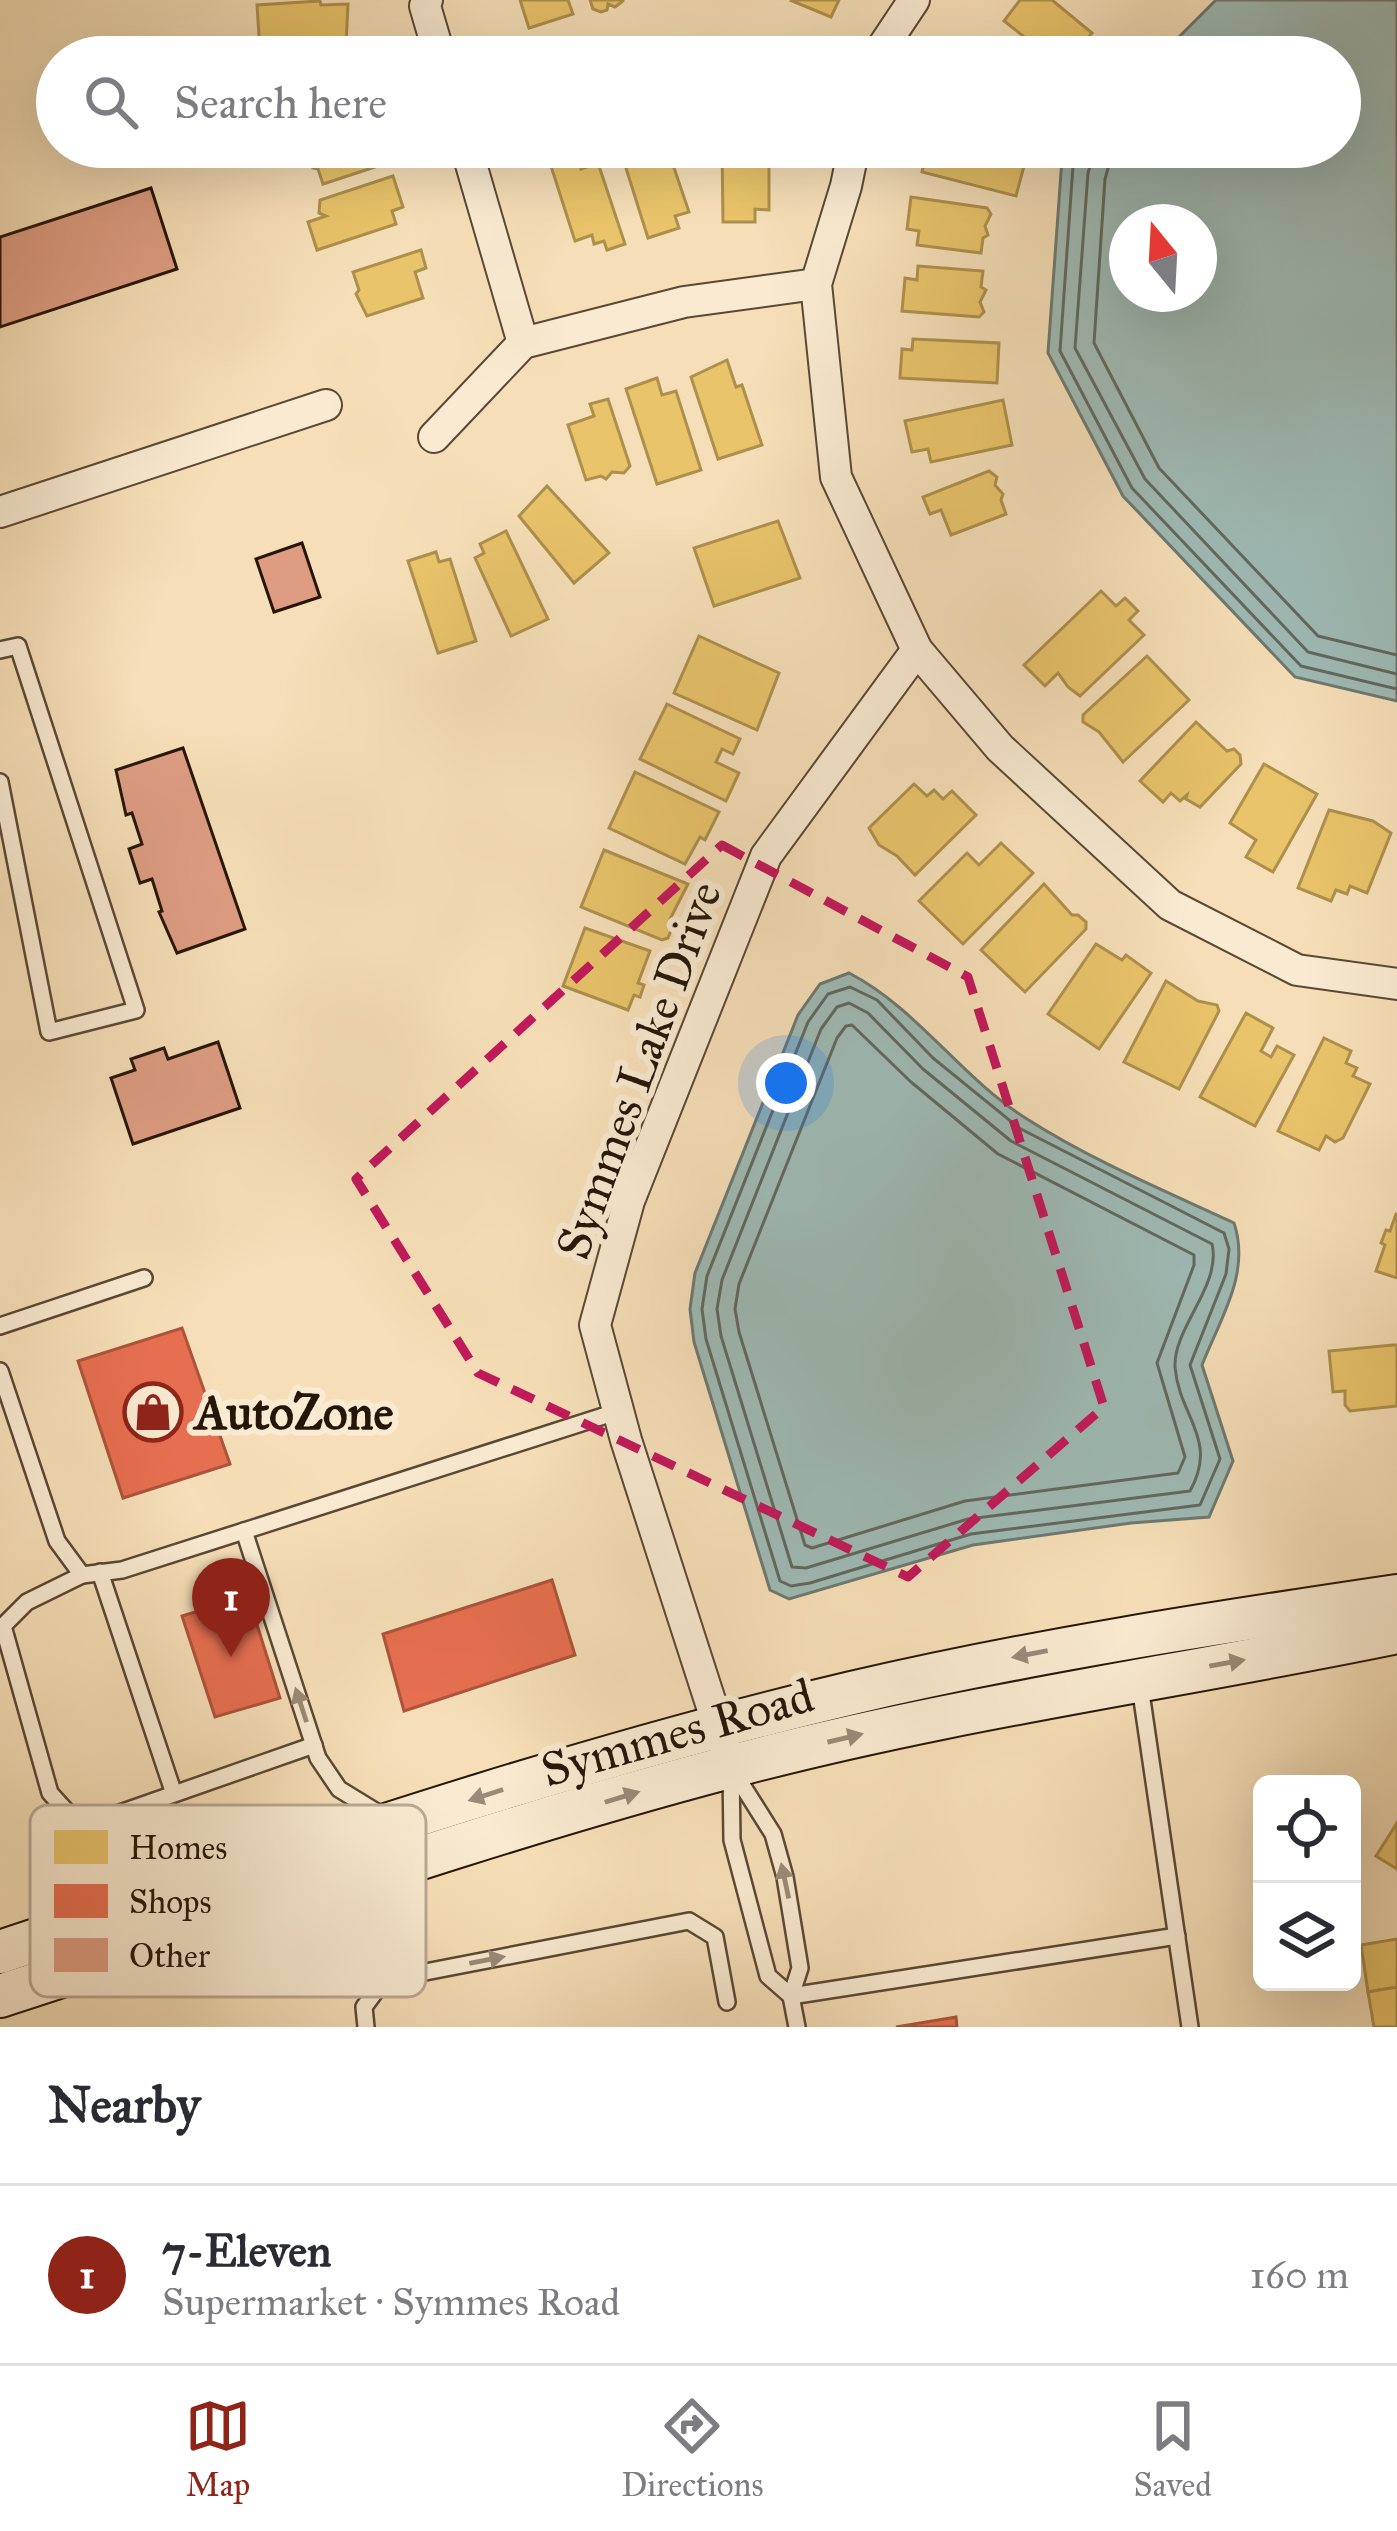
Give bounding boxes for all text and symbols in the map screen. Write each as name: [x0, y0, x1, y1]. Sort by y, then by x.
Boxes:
search box: [36, 36, 1361, 168]
icon: search: [78, 69, 144, 135]
text: Search here: [174, 75, 387, 130]
north arrow: [1109, 204, 1217, 312]
street label: Symmes Lake Drive: [543, 874, 734, 1267]
your location: [756, 1053, 816, 1113]
shop icon: AutoZone: [122, 1381, 184, 1443]
place label: AutoZone: [192, 1383, 394, 1442]
pin: 1: [192, 1558, 270, 1657]
one-way arrow: [1011, 1645, 1049, 1664]
one-way arrow: [1209, 1654, 1247, 1672]
street label: Symmes Road: [534, 1665, 820, 1799]
one-way arrow: [290, 1686, 309, 1723]
one-way arrow: [826, 1728, 864, 1747]
map controls: [1253, 1775, 1361, 1991]
button: locate: [1253, 1775, 1361, 1883]
one-way arrow: [467, 1786, 504, 1805]
one-way arrow: [604, 1787, 641, 1805]
legend: [30, 1805, 426, 1997]
text: Homes: [129, 1828, 227, 1868]
one-way arrow: [774, 1862, 793, 1900]
text: Shops: [129, 1882, 212, 1922]
button: layers: [1253, 1883, 1361, 1991]
text: Other: [129, 1936, 211, 1976]
one-way arrow: [469, 1950, 507, 1969]
text: Nearby: [48, 2074, 200, 2136]
text: 7-Eleven: [162, 2223, 331, 2278]
text: 1: [79, 2251, 95, 2299]
text: 160 m: [1250, 2251, 1349, 2299]
text: Supermarket · Symmes Road: [162, 2278, 620, 2326]
tab: Map: [185, 2393, 251, 2505]
tab: Directions: [621, 2393, 763, 2505]
tab: Saved: [1134, 2393, 1212, 2505]

